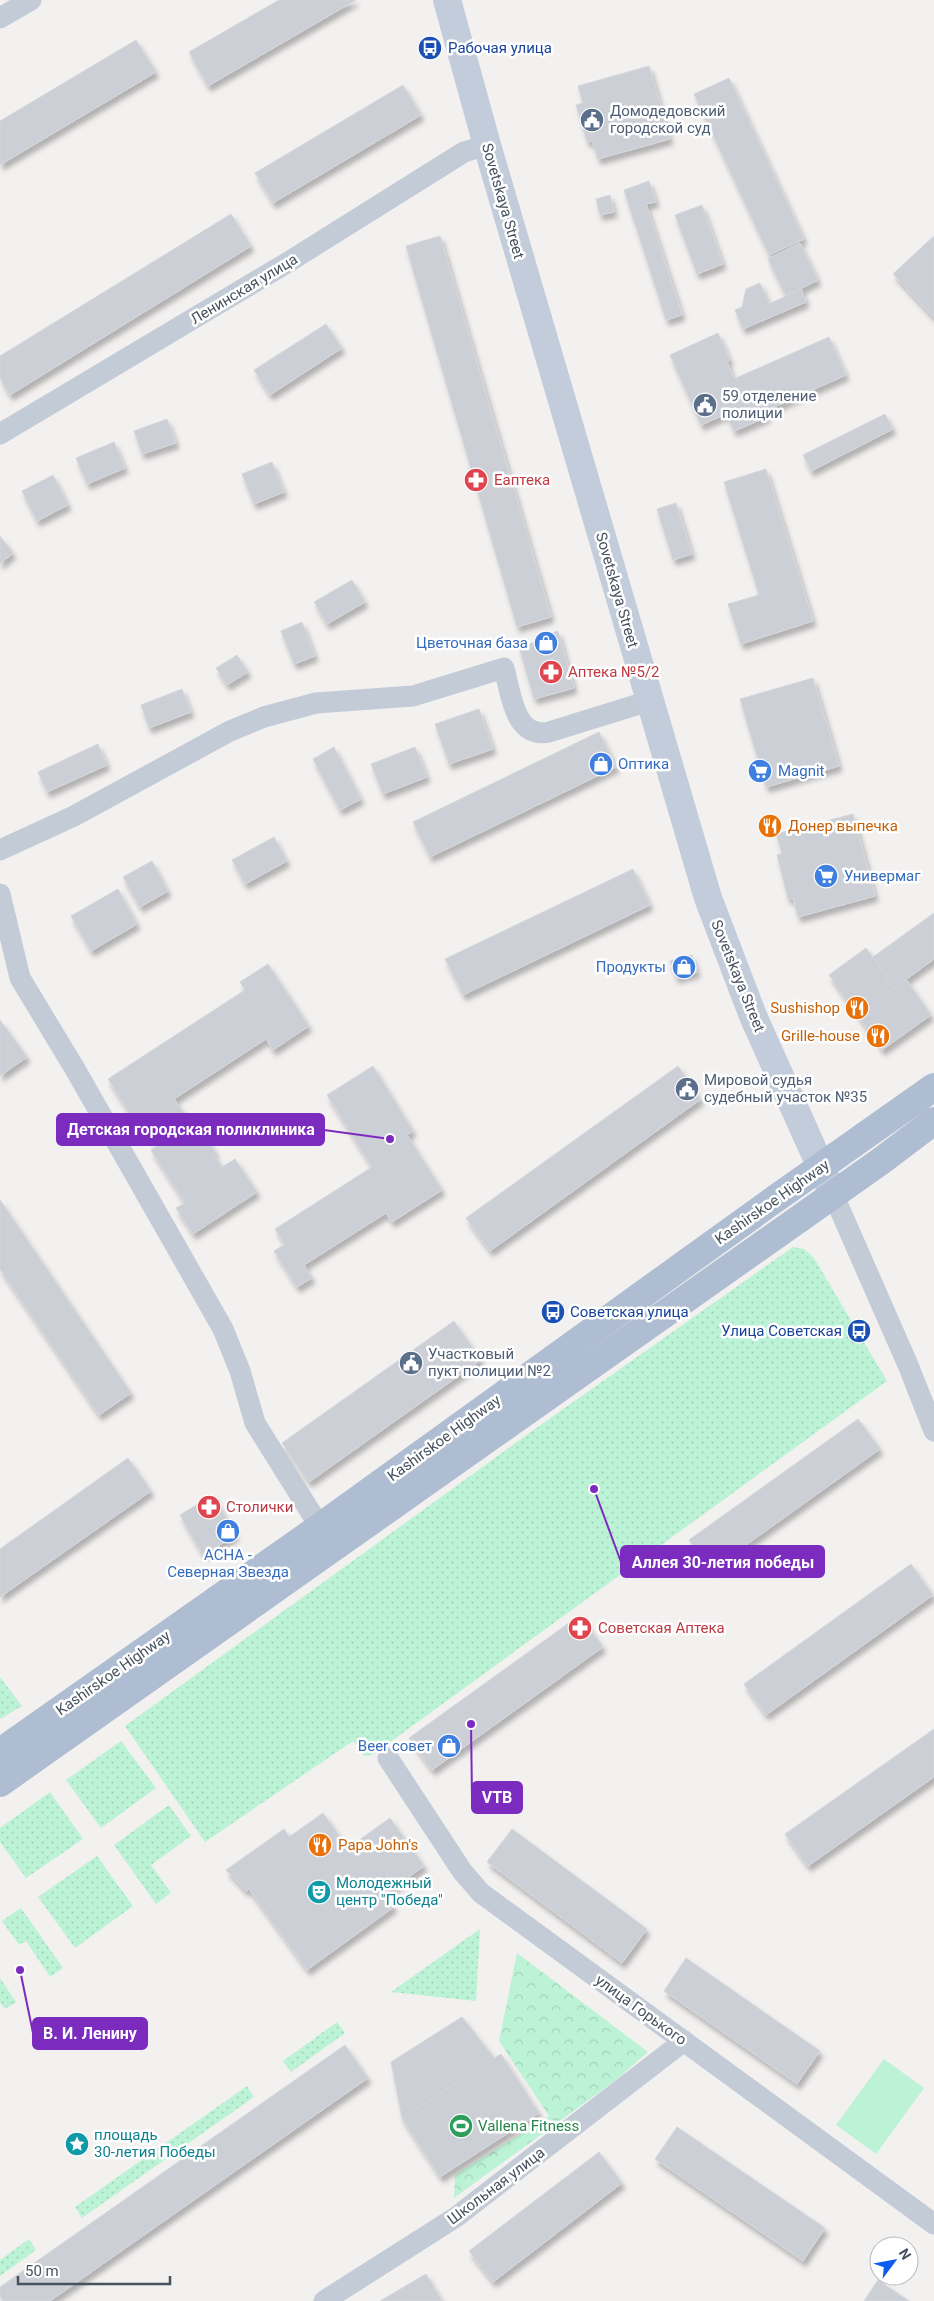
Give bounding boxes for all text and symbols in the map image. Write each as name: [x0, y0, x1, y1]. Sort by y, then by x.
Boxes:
bus stop icon: Рабочая улица: [417, 35, 443, 61]
place label: Рабочая улица: [448, 39, 552, 57]
place label: Домодедовский городской суд: [610, 102, 725, 137]
public building icon: Домодедовский городской суд: [579, 107, 605, 133]
street label: Sovetskaya Street: [478, 141, 528, 261]
street label: Ленинская улица: [187, 250, 301, 328]
place label: 59 отделение полиции: [722, 387, 816, 422]
public building icon: 59 отделение полиции: [692, 392, 718, 418]
pharmacy icon: Еаптека: [463, 467, 489, 493]
place label: Еаптека: [494, 471, 550, 489]
street label: Sovetskaya Street: [592, 530, 642, 650]
shop icon: Цветочная база: [533, 630, 559, 656]
place label: Цветочная база: [416, 634, 528, 652]
pharmacy icon: Аптека №5/2: [538, 659, 564, 685]
place label: Аптека №5/2: [568, 663, 660, 681]
shop icon: Оптика: [588, 751, 614, 777]
place label: Оптика: [618, 755, 669, 773]
supermarket icon: Magnit: [747, 758, 773, 784]
place label: Magnit: [778, 762, 825, 780]
restaurant icon: Донер выпечка: [757, 813, 783, 839]
place label: Донер выпечка: [788, 817, 898, 835]
supermarket icon: Универмаг: [813, 863, 839, 889]
place label: Универмаг: [844, 867, 921, 885]
street label: Sovetskaya Street: [707, 917, 769, 1035]
shop icon: Продукты: [671, 954, 697, 980]
place label: Продукты: [596, 958, 666, 976]
restaurant icon: Sushishop: [844, 995, 870, 1021]
place label: Sushishop: [770, 999, 840, 1017]
restaurant icon: Grille-house: [865, 1023, 891, 1049]
place label: Grille-house: [781, 1027, 860, 1045]
place label: Мировой судья судебный участок №35: [704, 1071, 867, 1106]
public building icon: Мировой судья судебный участок №35: [674, 1076, 700, 1102]
callout: Детская городская поликлиника: [57, 1114, 324, 1145]
text: Детская городская поликлиника: [67, 1120, 315, 1139]
street label: Kashirskoe Highway: [711, 1156, 833, 1248]
bus stop icon: Советская улица: [540, 1299, 566, 1325]
place label: Советская улица: [570, 1303, 689, 1321]
bus stop icon: Улица Советская: [846, 1318, 872, 1344]
place label: Улица Советская: [721, 1322, 842, 1340]
place label: Участковый пукт полиции №2: [428, 1345, 551, 1380]
public building icon: Участковый пукт полиции №2: [398, 1350, 424, 1376]
street label: Kashirskoe Highway: [384, 1391, 504, 1485]
pharmacy icon: Столички: [196, 1494, 222, 1520]
place label: Столички: [226, 1498, 293, 1516]
shop icon: АСНА - Северная Звезда: [215, 1518, 241, 1544]
place label: АСНА - Северная Звезда: [167, 1546, 289, 1581]
callout: Аллея 30-летия победы: [621, 1546, 824, 1577]
text: Аллея 30-летия победы: [632, 1553, 814, 1572]
pharmacy icon: Советская Аптека: [567, 1615, 593, 1641]
place label: Советская Аптека: [598, 1619, 725, 1637]
street label: Kashirskoe Highway: [52, 1627, 174, 1719]
shop icon: Beer совет: [436, 1733, 462, 1759]
place label: Beer совет: [358, 1737, 432, 1755]
callout: VTB: [472, 1782, 522, 1813]
text: VTB: [482, 1788, 512, 1807]
restaurant icon: Papa John's: [307, 1832, 333, 1858]
place label: Papa John's: [338, 1836, 418, 1854]
place label: Молодежный центр "Победа": [336, 1874, 443, 1909]
theatre icon: Молодежный центр "Победа": [306, 1879, 332, 1905]
street label: улица Горького: [592, 1971, 690, 2049]
callout: В. И. Ленину: [33, 2018, 147, 2049]
text: В. И. Ленину: [43, 2024, 138, 2043]
sports icon: Vallena Fitness: [448, 2113, 474, 2139]
place label: Vallena Fitness: [478, 2117, 579, 2135]
place label: площадь 30-летия Победы: [94, 2126, 216, 2161]
place icon: площадь 30-летия Победы: [64, 2131, 90, 2157]
street label: Школьная улица: [444, 2144, 548, 2228]
north arrow: [869, 2236, 919, 2286]
text: N: [896, 2246, 914, 2263]
scale bar: [18, 2254, 170, 2286]
text: 50 m: [25, 2262, 59, 2280]

